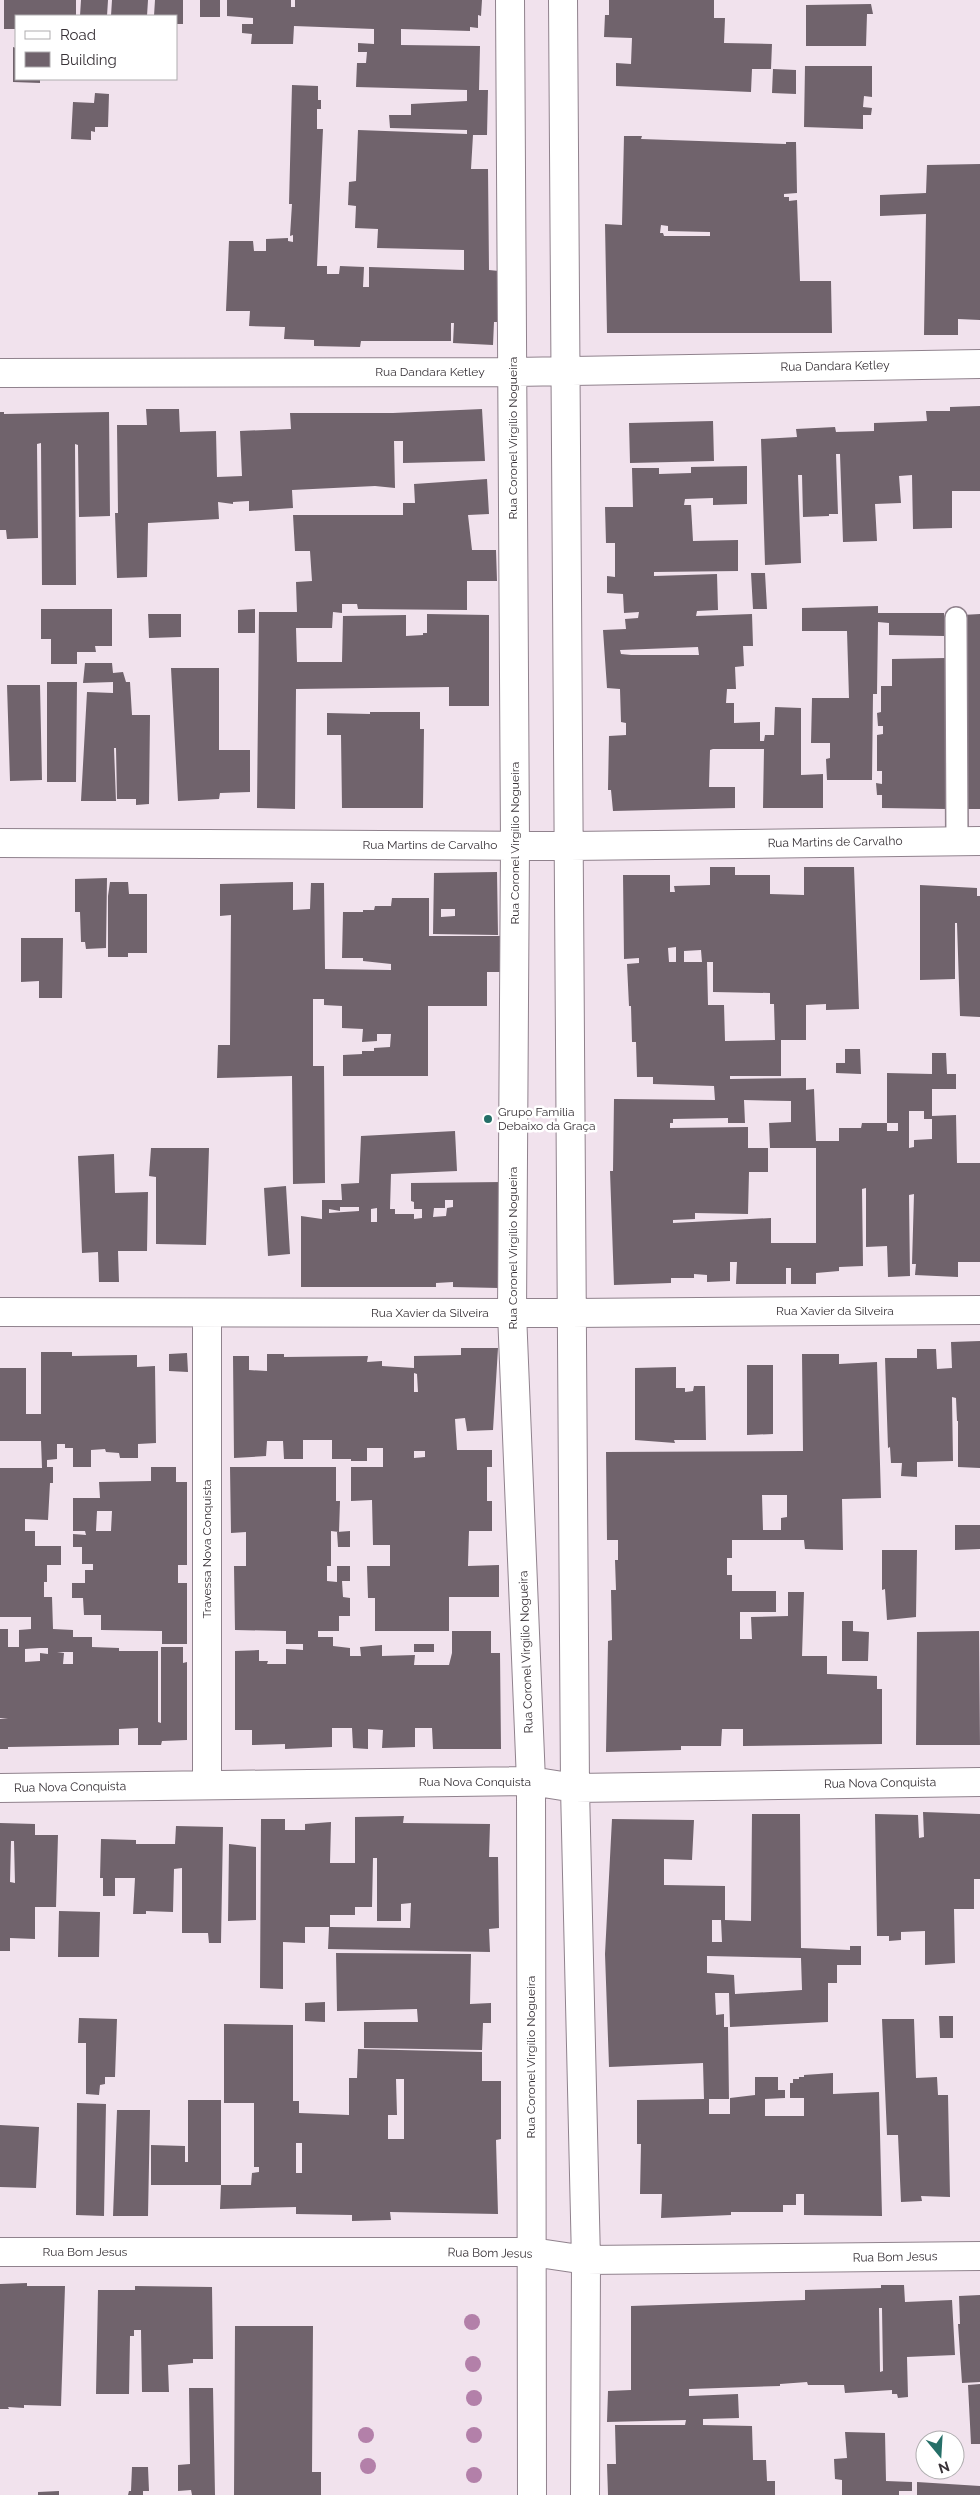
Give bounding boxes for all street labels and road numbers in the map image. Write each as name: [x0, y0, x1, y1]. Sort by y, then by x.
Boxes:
street label: Rua Coronel Virgílio Nogueira: [506, 357, 520, 519]
street label: Rua Dandara Ketley: [780, 358, 890, 374]
street label: Rua Dandara Ketley: [375, 365, 485, 379]
street label: Rua Coronel Virgílio Nogueira: [508, 762, 522, 924]
street label: Rua Martins de Carvalho: [767, 834, 903, 850]
street label: Rua Martins de Carvalho: [363, 838, 497, 852]
street label: Rua Coronel Virgílio Nogueira: [506, 1167, 520, 1329]
street label: Rua Xavier da Silveira: [776, 1304, 894, 1318]
street label: Rua Xavier da Silveira: [371, 1306, 489, 1320]
street label: Travessa Nova Conquista: [200, 1480, 214, 1619]
street label: Rua Coronel Virgílio Nogueira: [516, 1570, 536, 1734]
street label: Rua Nova Conquista: [419, 1775, 531, 1789]
street label: Rua Nova Conquista: [824, 1775, 936, 1791]
street label: Rua Nova Conquista: [14, 1779, 126, 1795]
street label: Rua Coronel Virgílio Nogueira: [524, 1976, 538, 2138]
street label: Rua Bom Jesus: [43, 2245, 128, 2259]
street label: Rua Bom Jesus: [447, 2245, 533, 2261]
street label: Rua Bom Jesus: [852, 2249, 938, 2265]

